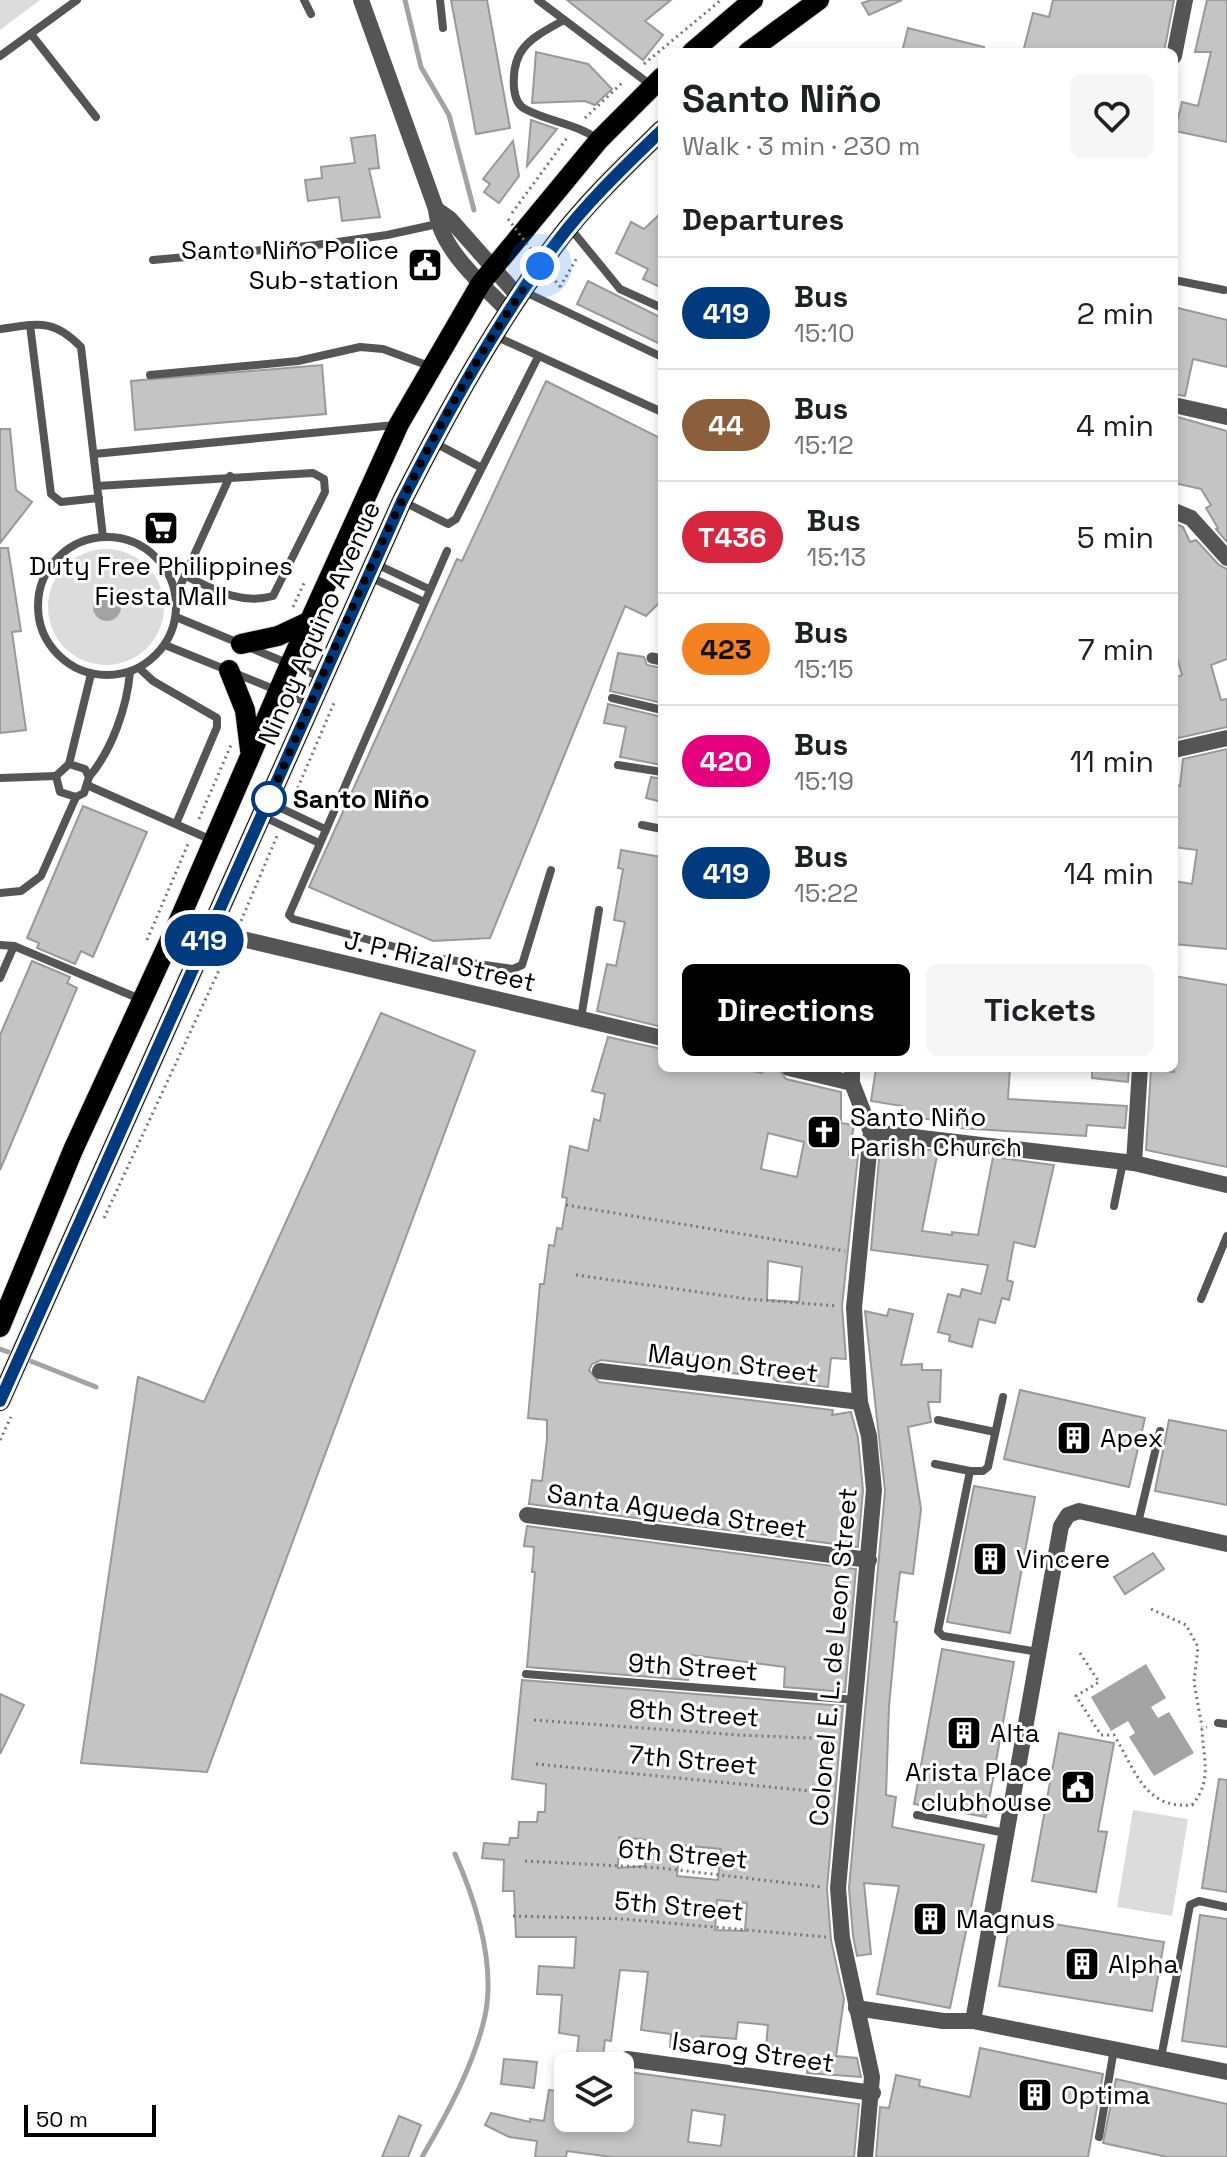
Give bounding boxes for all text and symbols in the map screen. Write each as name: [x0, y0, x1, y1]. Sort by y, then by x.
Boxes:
button: heart: [1070, 74, 1154, 158]
text: Santo Niño: [682, 75, 882, 123]
text: Walk · 3 min · 230 m: [682, 129, 920, 163]
text: Departures: [682, 200, 844, 239]
place label: Santo Niño Police Sub-station: [181, 233, 399, 297]
public building icon: Santo Niño Police Sub-station: [406, 246, 444, 284]
your location: [520, 246, 560, 286]
text: Bus: [794, 277, 848, 316]
text: 2 min: [1077, 294, 1154, 333]
text: 419: [703, 295, 749, 331]
text: 15:10: [794, 316, 855, 350]
text: Bus: [794, 389, 848, 428]
text: 4 min: [1076, 406, 1154, 445]
text: 44: [708, 407, 744, 443]
text: 15:12: [794, 428, 854, 462]
street label: Ninoy Aquino Avenue: [250, 496, 388, 750]
text: Bus: [807, 501, 861, 540]
supermarket icon: Duty Free Philippines Fiesta Mall: [142, 509, 180, 547]
text: 5 min: [1077, 518, 1154, 557]
text: T436: [698, 519, 767, 555]
text: 15:13: [807, 540, 866, 574]
place label: Duty Free Philippines Fiesta Mall: [29, 549, 293, 613]
text: Bus: [794, 613, 848, 652]
text: 7 min: [1078, 630, 1154, 669]
text: 423: [700, 631, 752, 667]
text: 15:15: [794, 652, 853, 686]
text: Bus: [794, 725, 848, 764]
text: 11 min: [1070, 742, 1154, 781]
text: 420: [700, 743, 752, 779]
text: 15:19: [794, 764, 854, 798]
marker: Santo Niño: [252, 782, 286, 816]
place label: Santo Niño: [293, 782, 430, 816]
text: Bus: [794, 837, 848, 876]
text: 14 min: [1063, 854, 1154, 893]
text: 419: [703, 855, 749, 891]
text: 15:22: [794, 876, 858, 910]
line badge: 419: [158, 914, 250, 966]
text: 419: [181, 922, 227, 958]
street label: J. P. Rizal Street: [341, 922, 539, 1000]
button: Directions: [682, 964, 910, 1056]
button: Tickets: [926, 964, 1154, 1056]
place label: Santo Niño Parish Church: [850, 1100, 1022, 1164]
church icon: Santo Niño Parish Church: [805, 1113, 843, 1151]
street label: Mayon Street: [646, 1336, 820, 1390]
building icon: Apex: [1055, 1419, 1093, 1457]
place label: Apex: [1100, 1421, 1163, 1455]
street label: Santa Agueda Street: [545, 1476, 809, 1546]
street label: Colonel E. L. de Leon Street: [801, 1486, 865, 1828]
building icon: Vincere: [971, 1540, 1009, 1578]
place label: Vincere: [1016, 1542, 1110, 1576]
street label: 9th Street: [627, 1646, 759, 1688]
street label: 8th Street: [628, 1691, 760, 1735]
building icon: Alta: [945, 1714, 983, 1752]
place label: Alta: [990, 1716, 1040, 1750]
street label: 7th Street: [627, 1737, 759, 1783]
place label: Arista Place clubhouse: [905, 1755, 1052, 1819]
public building icon: Arista Place clubhouse: [1059, 1768, 1097, 1806]
street label: 6th Street: [617, 1831, 749, 1877]
street label: 5th Street: [613, 1883, 745, 1929]
building icon: Magnus: [911, 1900, 949, 1938]
place label: Magnus: [956, 1902, 1055, 1936]
building icon: Alpha: [1063, 1945, 1101, 1983]
place label: Alpha: [1108, 1947, 1178, 1981]
street label: Isarog Street: [670, 2024, 836, 2080]
map controls: [554, 2052, 634, 2132]
button: layers: [554, 2052, 634, 2132]
building icon: Optima: [1016, 2076, 1054, 2114]
place label: Optima: [1061, 2078, 1150, 2112]
scale bar: [24, 2101, 156, 2137]
text: 50 m: [36, 2105, 88, 2133]

